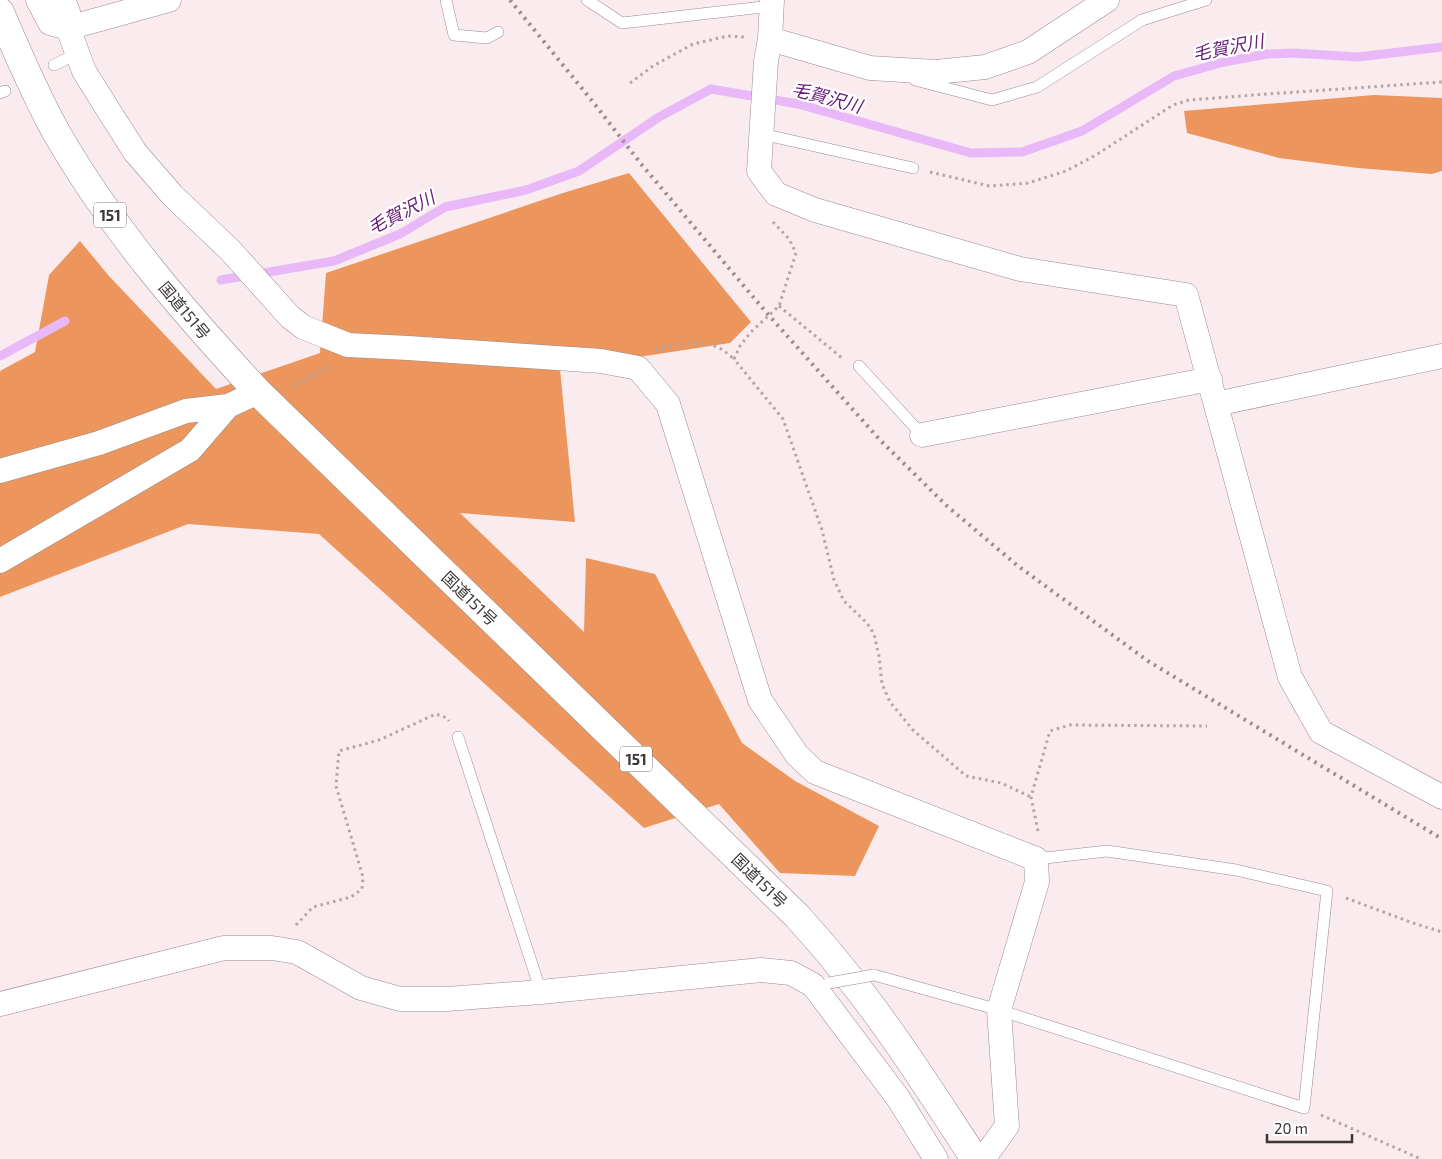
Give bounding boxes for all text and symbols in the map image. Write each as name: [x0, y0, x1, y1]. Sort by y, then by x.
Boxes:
water label: 毛賀沢川: [1191, 29, 1267, 65]
water label: 毛賀沢川: [789, 77, 867, 117]
water label: 毛賀沢川: [364, 185, 440, 238]
road number: 151: [94, 202, 126, 228]
street label: 国道151号: [155, 277, 215, 343]
street label: 国道151号: [438, 567, 502, 629]
road number: 151: [620, 746, 652, 772]
street label: 国道151号: [728, 849, 792, 911]
scale bar: [1267, 1112, 1352, 1144]
text: 20 m: [1274, 1119, 1308, 1137]

